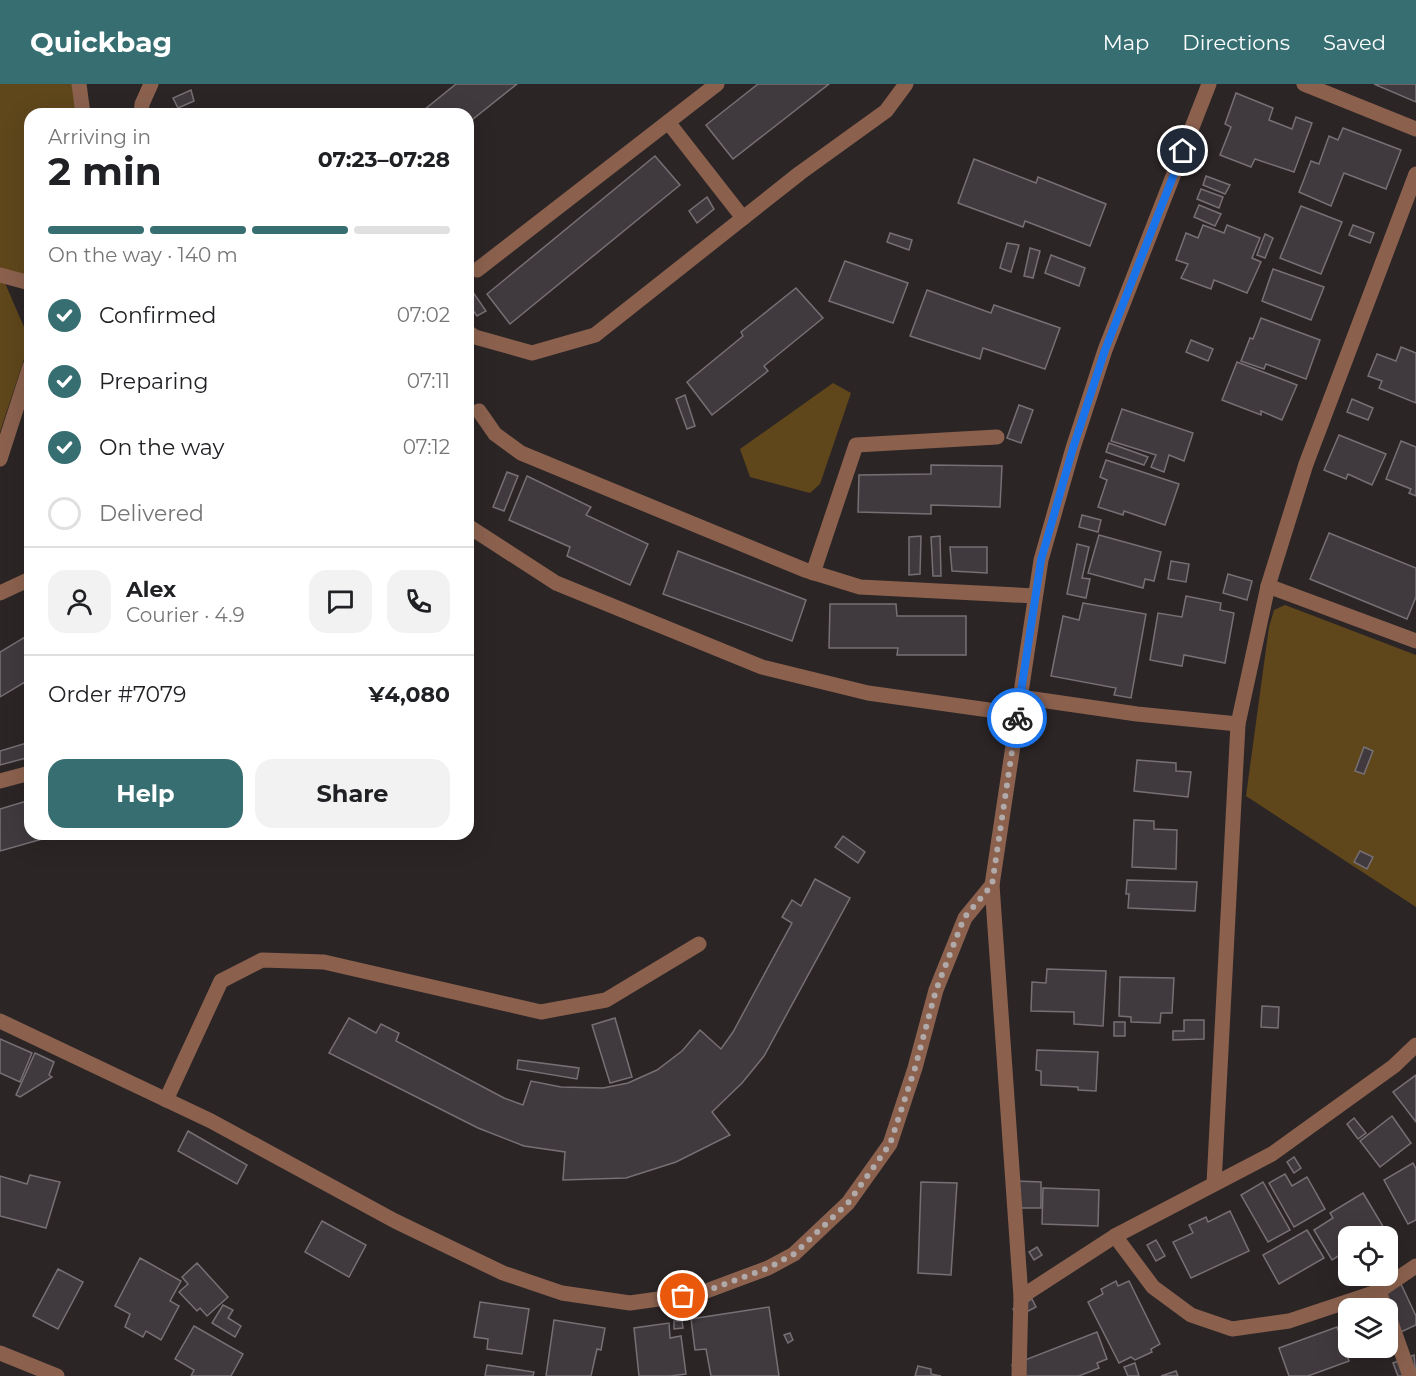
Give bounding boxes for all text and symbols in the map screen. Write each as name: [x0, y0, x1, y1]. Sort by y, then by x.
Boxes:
text: Quickbag: [30, 25, 172, 59]
text: Map: [1103, 30, 1149, 55]
text: Directions: [1182, 30, 1290, 55]
text: Saved: [1323, 30, 1386, 55]
text: Arriving in: [48, 125, 151, 149]
pin: [1157, 125, 1208, 176]
icon: home: [1166, 134, 1199, 167]
text: 07:23–07:28: [318, 146, 450, 173]
text: 2 min: [48, 147, 162, 195]
text: On the way · 140 m: [48, 243, 238, 267]
icon: check: [48, 299, 81, 332]
text: Confirmed: [99, 302, 216, 329]
text: 07:02: [397, 303, 450, 327]
icon: check: [48, 365, 81, 398]
text: Preparing: [99, 368, 208, 395]
text: 07:11: [407, 369, 450, 393]
icon: check: [48, 431, 81, 464]
text: On the way: [99, 434, 224, 461]
text: 07:12: [403, 435, 450, 459]
text: Delivered: [99, 500, 204, 527]
button: person: [48, 570, 111, 633]
button: chat: [309, 570, 372, 633]
button: phone: [387, 570, 450, 633]
text: Alex: [126, 576, 176, 603]
text: Courier · 4.9: [126, 603, 245, 627]
text: Order #7079: [48, 681, 186, 708]
text: ¥4,080: [369, 681, 450, 708]
courier: [987, 688, 1047, 748]
icon: bike: [1001, 702, 1034, 735]
button: Help: [48, 759, 243, 828]
button: Share: [255, 759, 450, 828]
map controls: [1338, 1226, 1398, 1358]
button: locate: [1338, 1226, 1398, 1286]
pin: [657, 1270, 708, 1321]
icon: bag: [666, 1279, 699, 1312]
button: layers: [1338, 1298, 1398, 1358]

